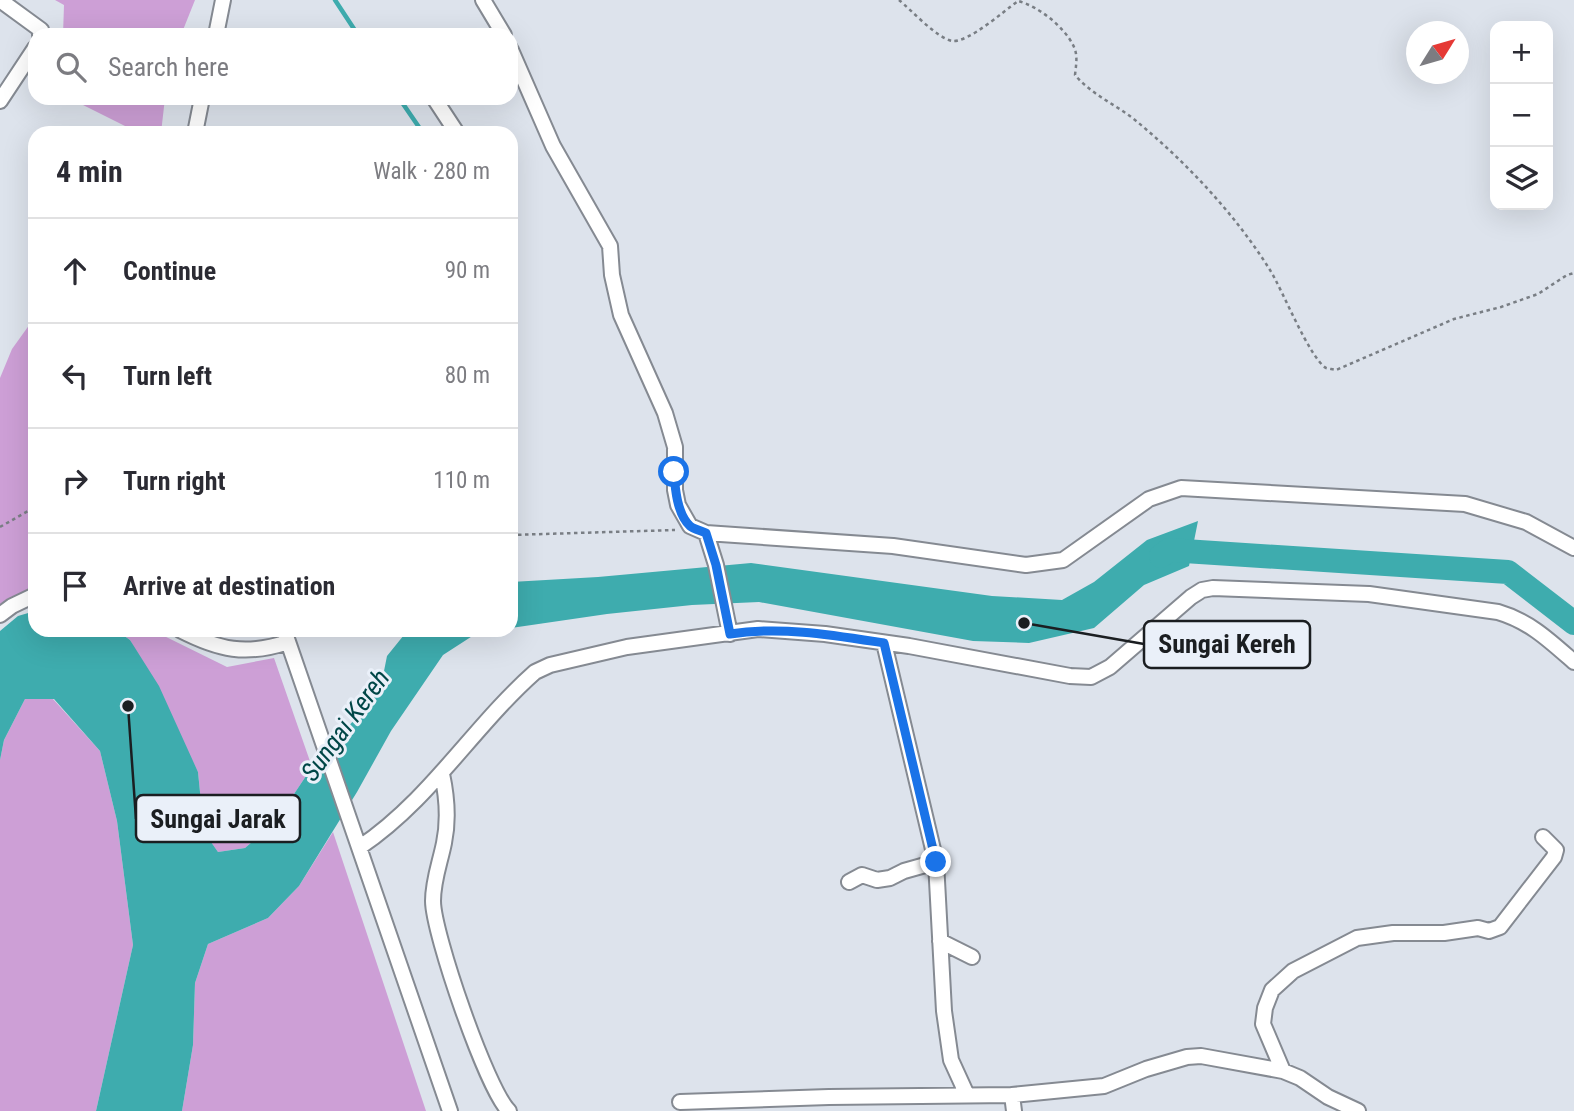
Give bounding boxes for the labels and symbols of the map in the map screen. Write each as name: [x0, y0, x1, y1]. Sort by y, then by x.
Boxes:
north arrow: [1406, 21, 1469, 84]
route start: [658, 456, 689, 487]
callout: Sungai Kereh: [1144, 621, 1310, 668]
text: Sungai Kereh: [1158, 629, 1296, 659]
water label: Sungai Kereh: [295, 663, 395, 787]
callout: Sungai Jarak: [136, 795, 300, 842]
text: Sungai Jarak: [150, 804, 286, 834]
route end: [920, 846, 951, 877]

